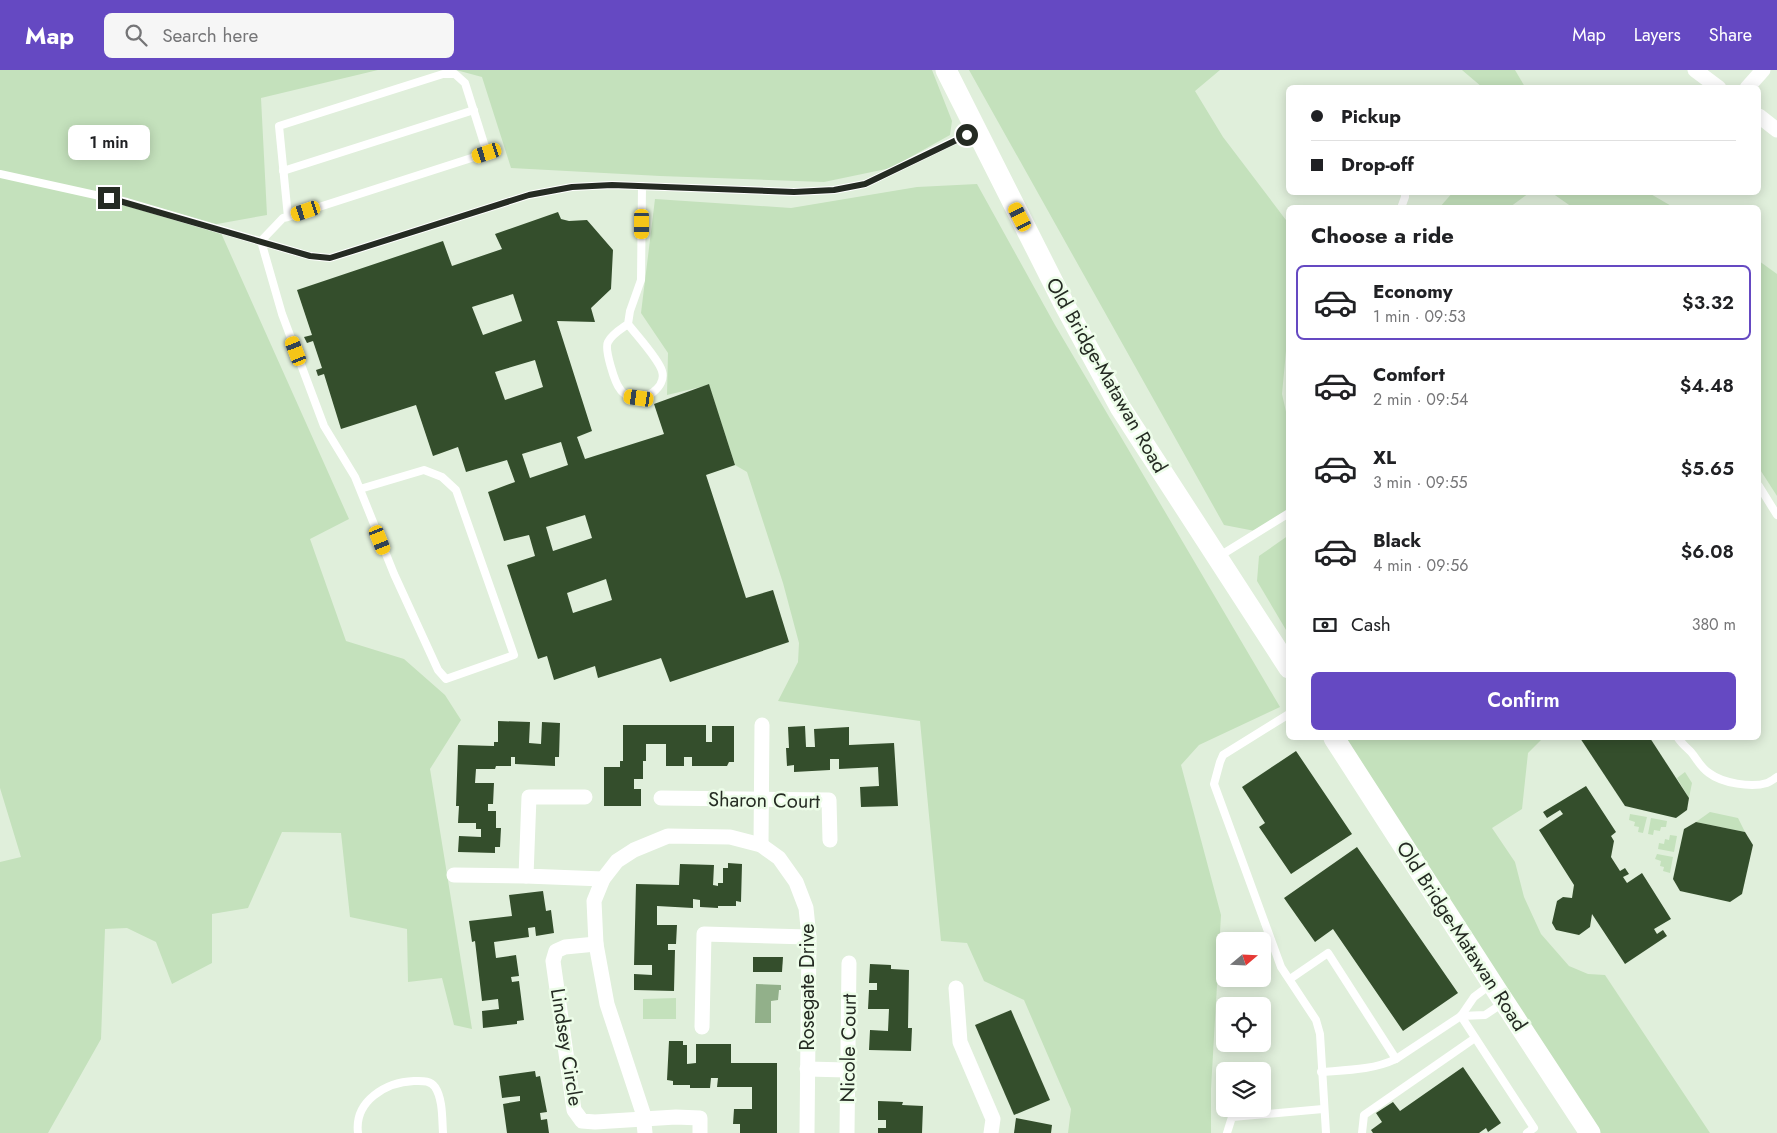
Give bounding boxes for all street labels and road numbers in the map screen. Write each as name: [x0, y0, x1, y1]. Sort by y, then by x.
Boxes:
street label: Old Bridge-Matawan Road: [1039, 272, 1174, 478]
street label: Sharon Court: [708, 785, 820, 816]
street label: Old Bridge-Matawan Road: [1389, 836, 1534, 1037]
street label: Rosegate Drive: [793, 923, 822, 1051]
street label: Lindsey Circle: [543, 986, 590, 1108]
street label: Nicole Court: [833, 993, 864, 1103]

